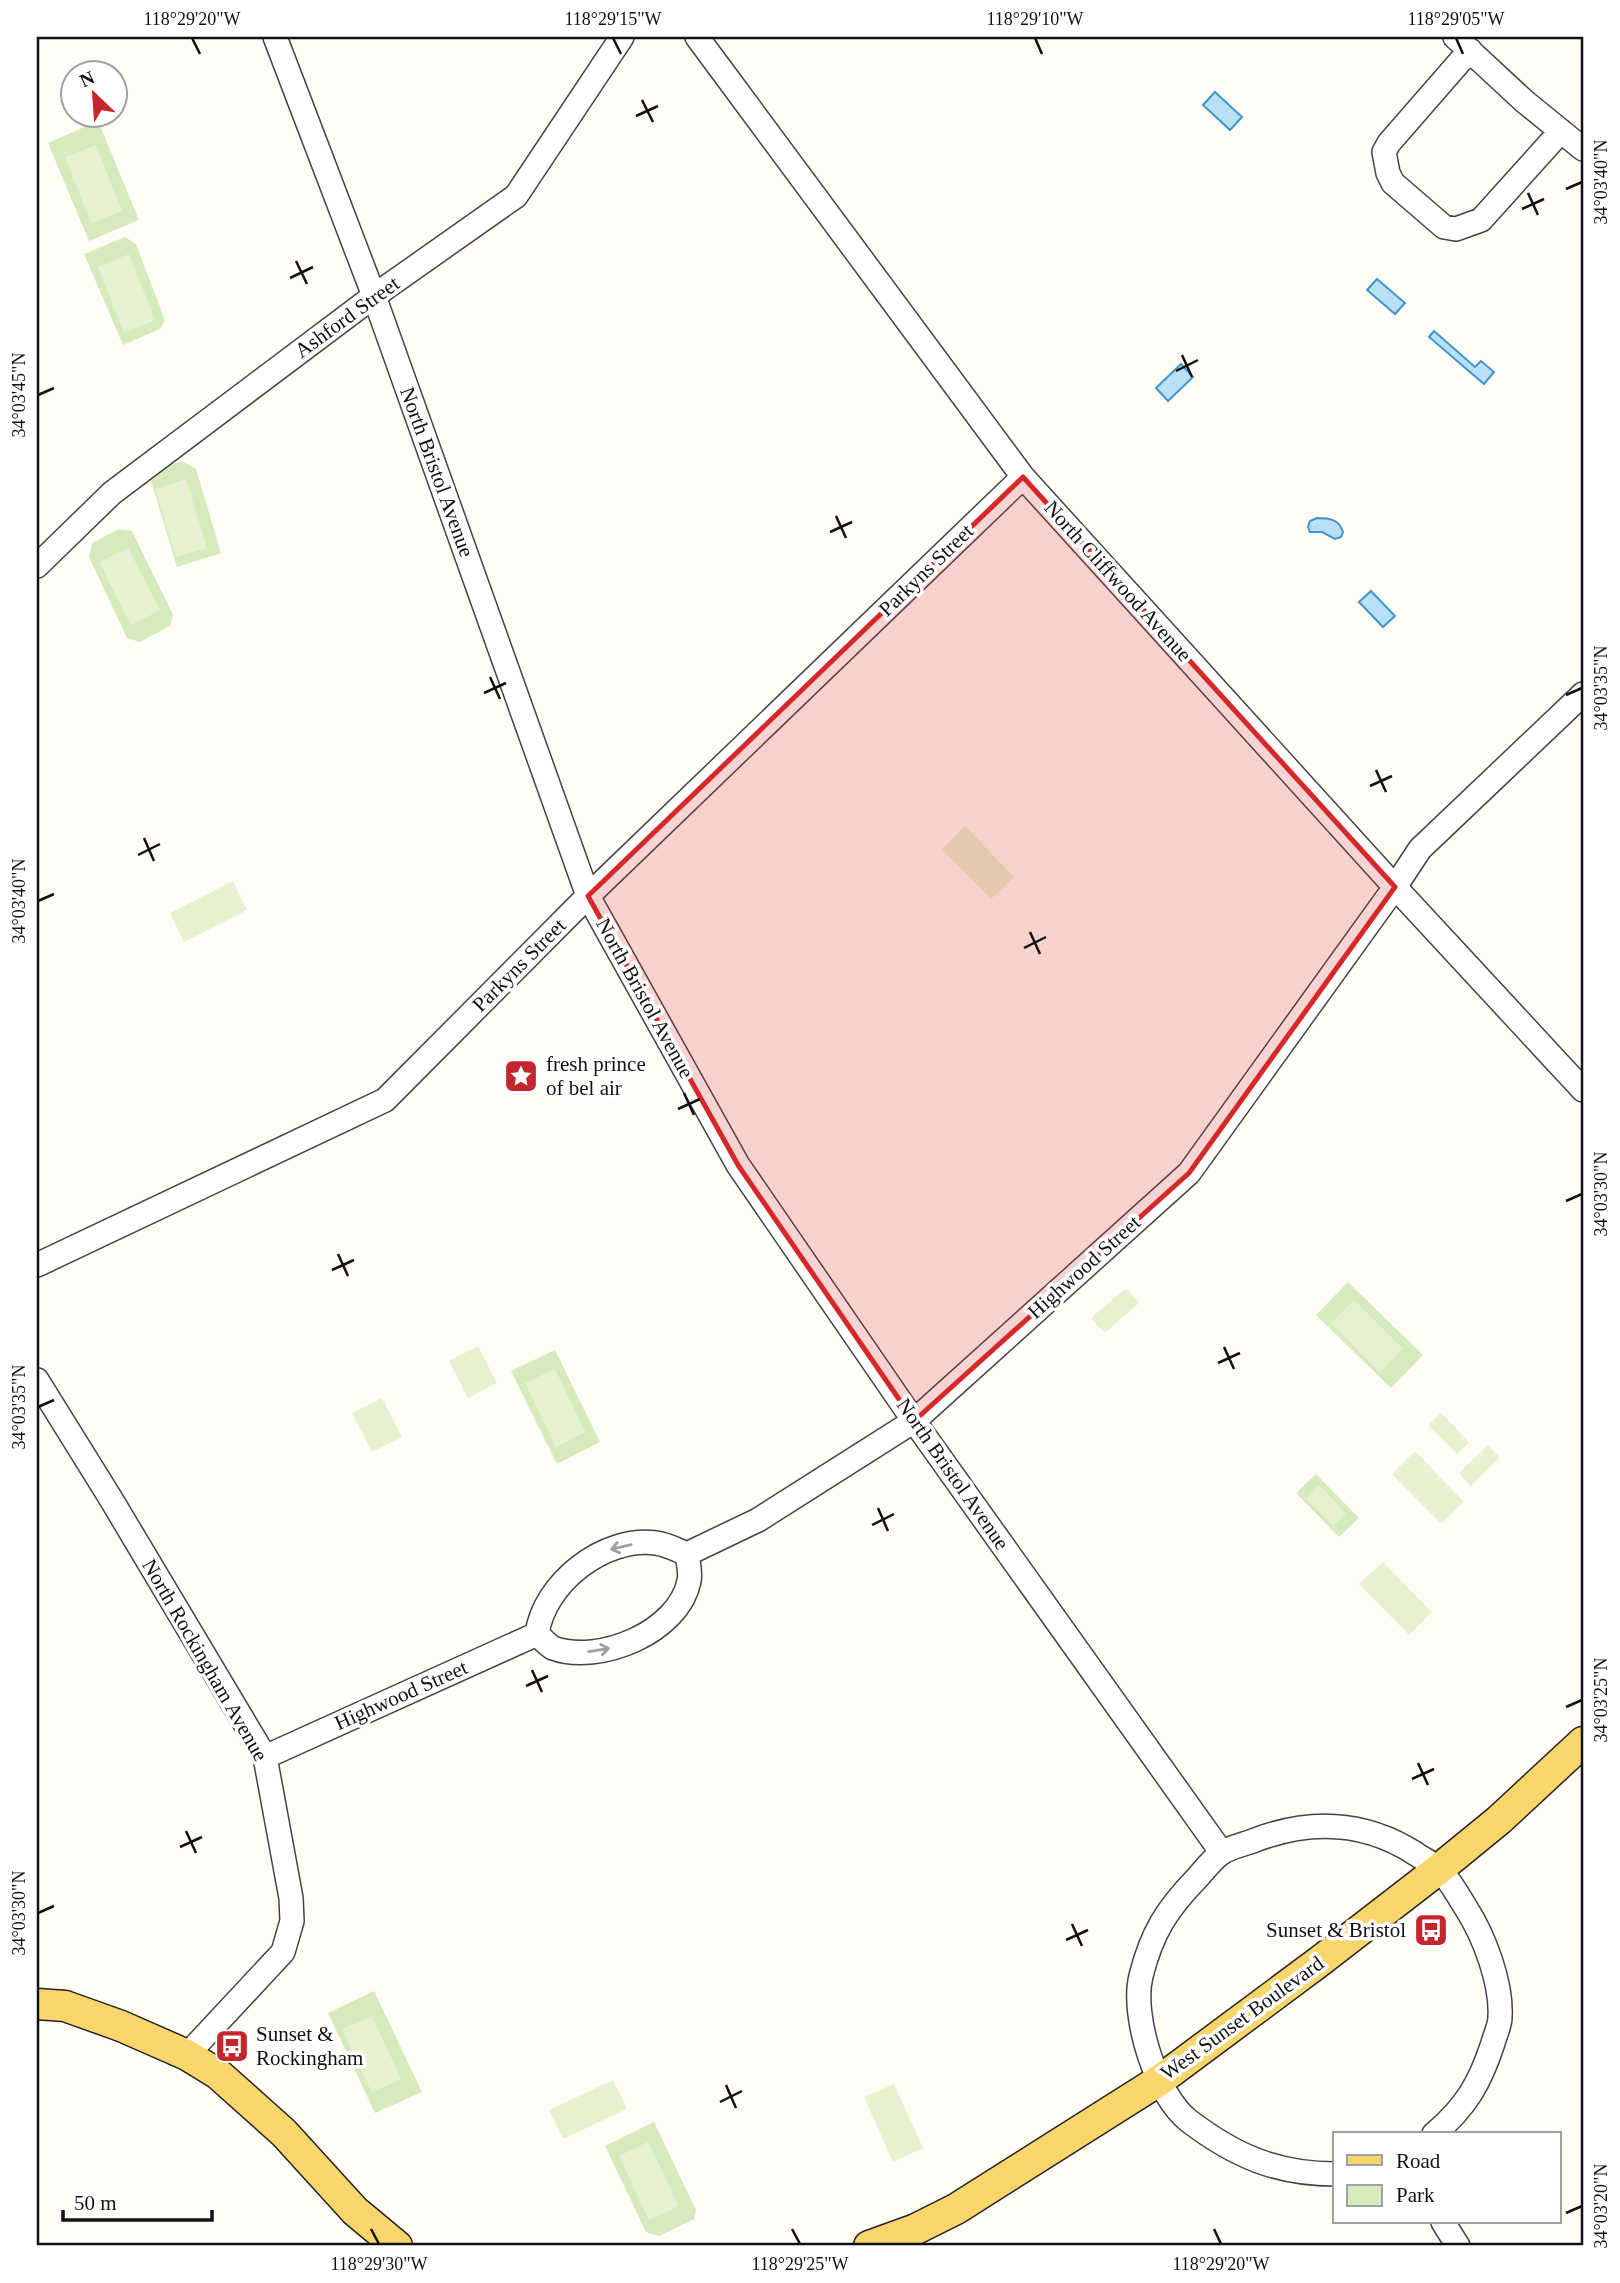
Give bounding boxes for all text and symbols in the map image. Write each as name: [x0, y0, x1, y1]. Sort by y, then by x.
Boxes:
text: 118°29'20"W: [143, 9, 241, 29]
text: 118°29'15"W: [564, 9, 662, 29]
text: 118°29'10"W: [986, 9, 1084, 29]
text: 118°29'05"W: [1407, 9, 1505, 29]
north arrow: [60, 60, 130, 130]
text: N: [76, 67, 98, 91]
text: 34°03'40"N: [1591, 140, 1611, 224]
street label: Ashford Street: [290, 271, 404, 363]
text: 34°03'45"N: [9, 353, 29, 437]
street label: North Bristol Avenue: [395, 384, 479, 560]
street label: North Cliffwood Avenue: [1039, 496, 1197, 666]
street label: Parkyns Street: [874, 519, 978, 621]
text: 34°03'35"N: [1591, 646, 1611, 730]
text: 34°03'40"N: [9, 859, 29, 943]
street label: Parkyns Street: [467, 913, 571, 1017]
street label: North Bristol Avenue: [591, 914, 699, 1082]
place label: fresh prince of bel air: [546, 1052, 646, 1100]
place icon: fresh prince of bel air: [502, 1057, 540, 1095]
text: 34°03'30"N: [1591, 1152, 1611, 1236]
street label: Highwood Street: [1023, 1210, 1145, 1324]
text: 34°03'35"N: [9, 1365, 29, 1449]
street label: North Bristol Avenue: [892, 1394, 1014, 1554]
one-way arrow: [610, 1541, 633, 1554]
street label: North Rockingham Avenue: [137, 1555, 273, 1765]
one-way arrow: [587, 1643, 610, 1656]
street label: Highwood Street: [331, 1655, 471, 1735]
text: 34°03'25"N: [1591, 1658, 1611, 1742]
text: 34°03'30"N: [9, 1871, 29, 1955]
bus stop icon: Sunset & Bristol: [1412, 1911, 1450, 1949]
place label: Sunset & Bristol: [1266, 1918, 1406, 1942]
street label: West Sunset Boulevard: [1156, 1951, 1329, 2085]
place label: Sunset & Rockingham: [256, 2022, 363, 2070]
bus stop icon: Sunset & Rockingham: [213, 2027, 251, 2065]
legend: [1333, 2132, 1560, 2224]
text: Road: [1396, 2149, 1441, 2173]
text: 34°03'20"N: [1591, 2164, 1611, 2248]
scale bar: [63, 2178, 212, 2222]
text: Park: [1396, 2183, 1435, 2207]
text: 50 m: [74, 2191, 117, 2215]
text: 118°29'30"W: [330, 2254, 428, 2274]
text: 118°29'25"W: [751, 2254, 849, 2274]
text: 118°29'20"W: [1172, 2254, 1270, 2274]

